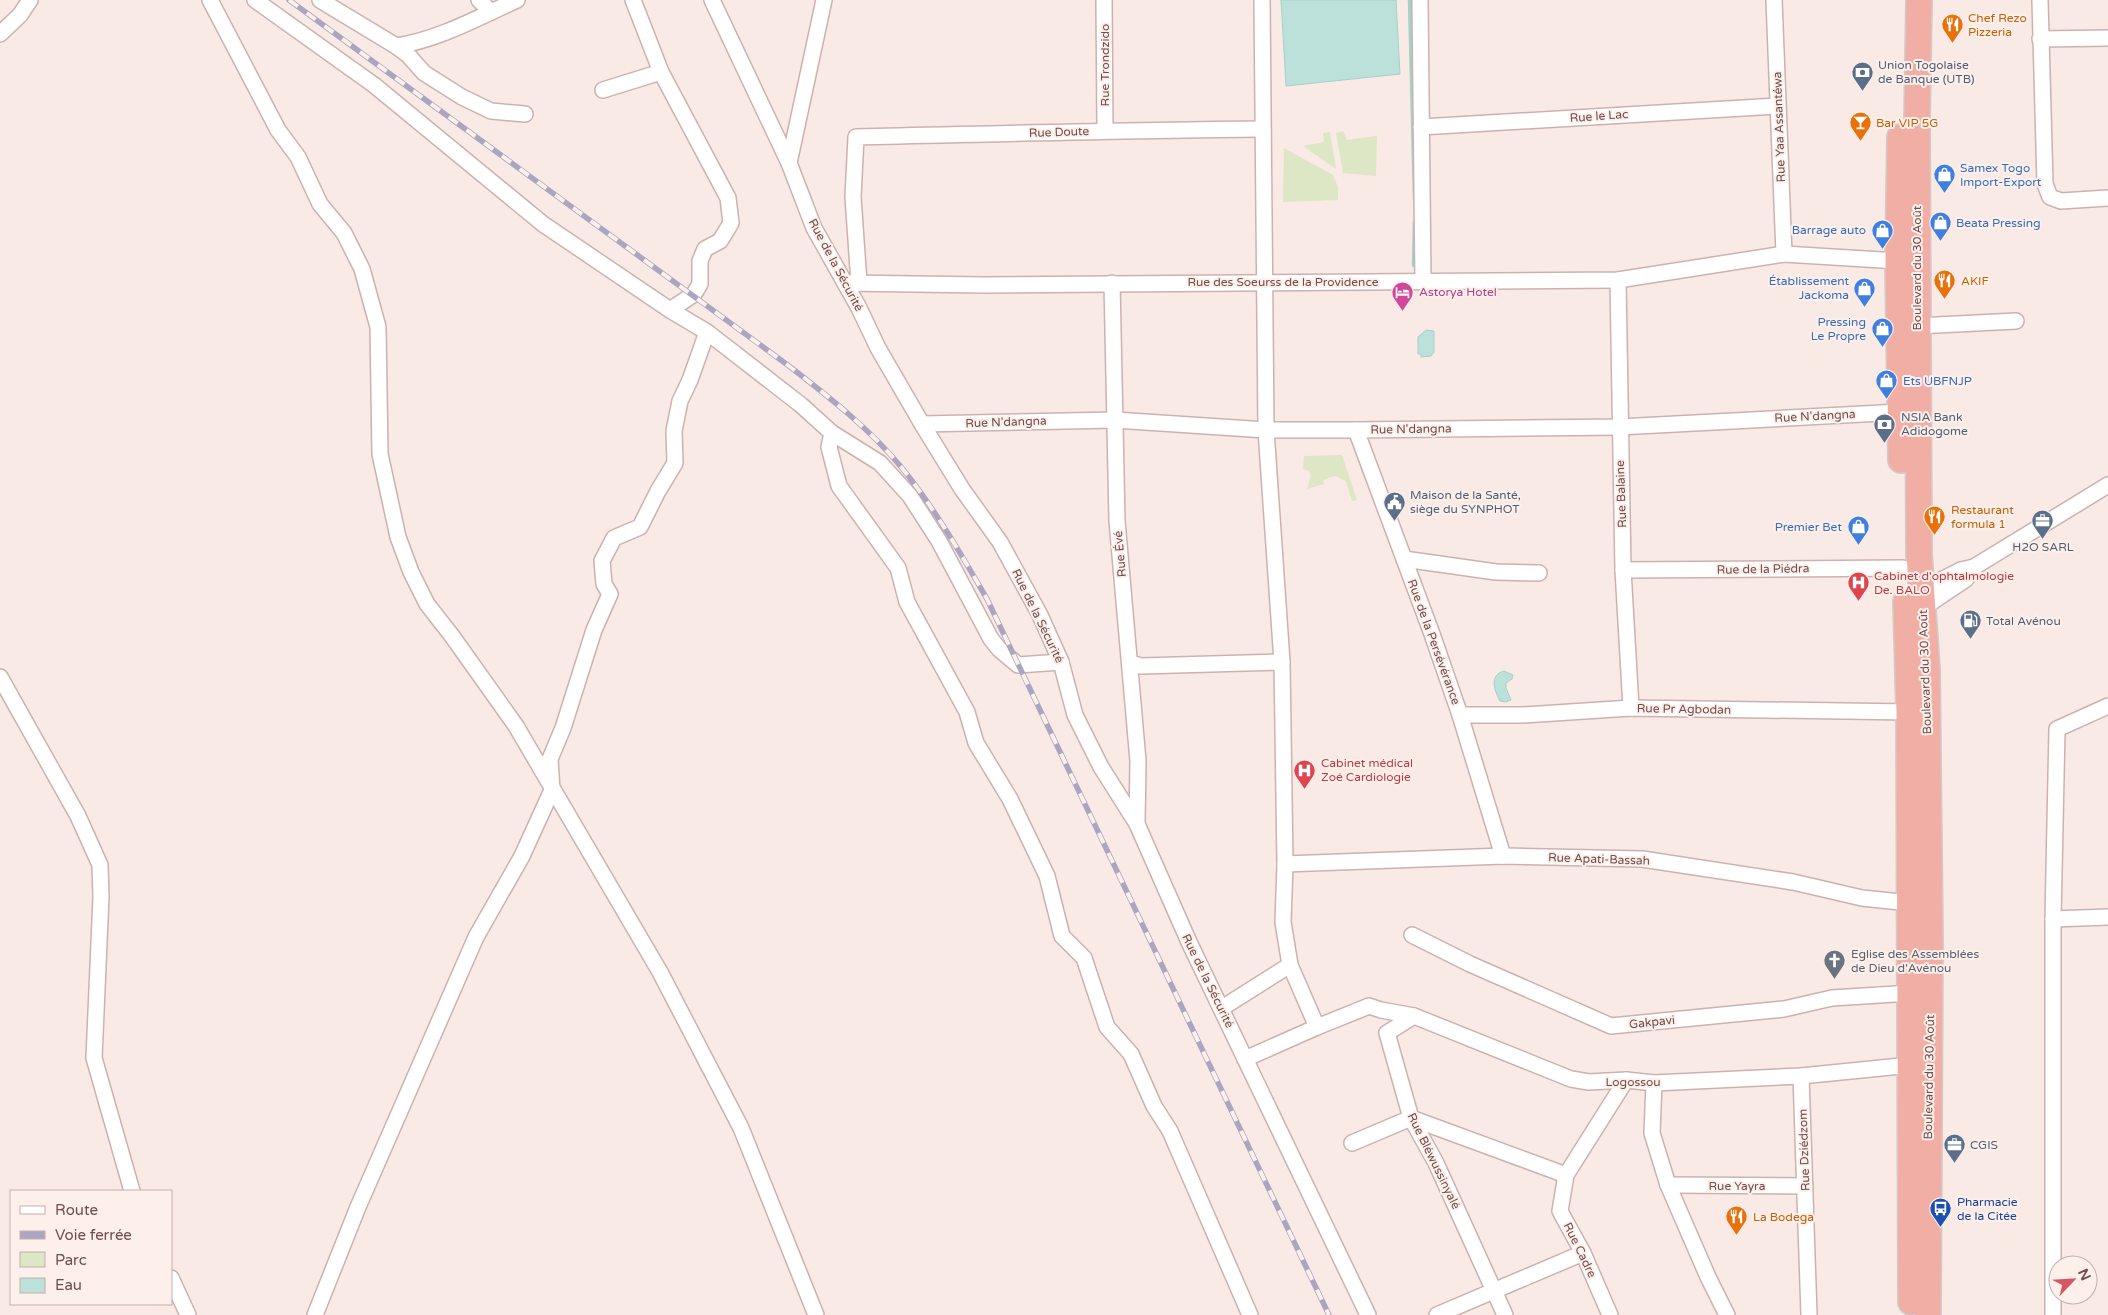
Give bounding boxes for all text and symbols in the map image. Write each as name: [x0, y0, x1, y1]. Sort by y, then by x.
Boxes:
place label: Chef Rezo Pizzeria: [1968, 11, 2027, 39]
restaurant icon: Chef Rezo Pizzeria: [1940, 13, 1964, 44]
street label: Rue Trondzido: [1098, 24, 1112, 106]
place label: Union Togolaise de Banque (UTB): [1878, 58, 1975, 86]
bank icon: Union Togolaise de Banque (UTB): [1850, 60, 1874, 91]
street label: Rue Yaa Assantéwa: [1770, 71, 1788, 183]
street label: Rue le Lac: [1569, 107, 1629, 125]
bar icon: Bar VIP 5G: [1848, 111, 1872, 142]
place label: Bar VIP 5G: [1876, 116, 1938, 130]
street label: Rue Doute: [1029, 124, 1090, 140]
place label: Samex Togo Import-Export: [1960, 161, 2042, 189]
shop icon: Samex Togo Import-Export: [1932, 163, 1956, 194]
street label: Boulevard du 30 Août: [1910, 205, 1924, 330]
shop icon: Beata Pressing: [1928, 211, 1952, 242]
street label: Rue de la Sécurité: [806, 216, 866, 314]
place label: Beata Pressing: [1956, 216, 2041, 230]
shop icon: Barrage auto: [1870, 218, 1894, 249]
place label: Barrage auto: [1792, 223, 1866, 237]
restaurant icon: AKIF: [1933, 269, 1957, 300]
place label: Établissement Jackoma: [1769, 274, 1849, 302]
place label: AKIF: [1961, 274, 1989, 288]
street label: Rue des Soeurss de la Providence: [1187, 275, 1379, 289]
shop icon: Établissement Jackoma: [1853, 276, 1877, 307]
hotel icon: Astorya Hotel: [1391, 280, 1415, 311]
place label: Astorya Hotel: [1419, 285, 1497, 299]
place label: Pressing Le Propre: [1811, 315, 1866, 343]
shop icon: Pressing Le Propre: [1870, 317, 1894, 348]
shop icon: Ets UBFNJP: [1875, 369, 1899, 400]
place label: Ets UBFNJP: [1903, 374, 1972, 388]
street label: Rue N'dangna: [1774, 407, 1856, 425]
place label: NSIA Bank Adidogome: [1901, 410, 1968, 438]
bank icon: NSIA Bank Adidogome: [1873, 412, 1897, 443]
street label: Rue N'dangna: [965, 414, 1047, 430]
street label: Rue N'dangna: [1370, 421, 1452, 437]
street label: Rue Balaine: [1613, 460, 1629, 528]
place label: Maison de la Santé, siège du SYNPHOT: [1410, 488, 1521, 516]
public building icon: Maison de la Santé, siège du SYNPHOT: [1382, 490, 1406, 521]
place label: Restaurant formula 1: [1951, 503, 2014, 531]
restaurant icon: Restaurant formula 1: [1923, 505, 1947, 536]
office icon: H2O SARL: [2031, 508, 2055, 539]
shop icon: Premier Bet: [1846, 515, 1870, 546]
place label: Premier Bet: [1775, 520, 1842, 534]
street label: Rue Évé: [1111, 530, 1129, 578]
place label: H2O SARL: [2012, 540, 2074, 554]
street label: Rue de la Piédra: [1717, 561, 1809, 577]
street label: Rue de la Sécurité: [1009, 567, 1067, 665]
place label: Cabinet d'ophtalmologie De. BALO: [1874, 569, 2014, 597]
hospital icon: Cabinet d'ophtalmologie De. BALO: [1846, 571, 1870, 602]
street label: Rue de la Persévérance: [1405, 577, 1463, 707]
street label: Boulevard du 30 Août: [1916, 609, 1934, 735]
fuel station icon: Total Avénou: [1958, 609, 1982, 640]
place label: Total Avénou: [1986, 614, 2061, 628]
street label: Rue Pr Agbodan: [1637, 701, 1731, 717]
place label: Cabinet médical Zoé Cardiologie: [1321, 756, 1413, 784]
hospital icon: Cabinet médical Zoé Cardiologie: [1293, 758, 1317, 789]
street label: Rue Apati-Bassah: [1548, 850, 1650, 868]
street label: Rue de la Sécurité: [1179, 932, 1237, 1030]
place label: Eglise des Assemblées de Dieu d'Avénou: [1851, 947, 1979, 975]
church icon: Eglise des Assemblées de Dieu d'Avénou: [1823, 949, 1847, 980]
street label: Gakpavi: [1628, 1013, 1676, 1031]
street label: Boulevard du 30 Août: [1921, 1014, 1937, 1140]
street label: Logossou: [1605, 1075, 1661, 1089]
street label: Rue Dziédzom: [1796, 1109, 1812, 1191]
street label: Rue Bléwussinyalé: [1405, 1111, 1463, 1211]
office icon: CGIS: [1942, 1133, 1966, 1164]
place label: CGIS: [1970, 1138, 1998, 1152]
street label: Rue Yayra: [1709, 1179, 1765, 1193]
legend: [10, 1190, 172, 1305]
place label: Pharmacie de la Citée: [1957, 1195, 2018, 1223]
bus stop icon: Pharmacie de la Citée: [1929, 1197, 1953, 1228]
text: Route: [55, 1201, 98, 1219]
restaurant icon: La Bodega: [1725, 1205, 1749, 1236]
place label: La Bodega: [1753, 1210, 1814, 1224]
street label: Rue Cadre: [1561, 1220, 1599, 1280]
text: Voie ferrée: [55, 1226, 132, 1244]
text: Parc: [55, 1251, 87, 1269]
north arrow: [2048, 1255, 2098, 1305]
text: N: [2074, 1266, 2094, 1283]
text: Eau: [55, 1276, 82, 1294]

